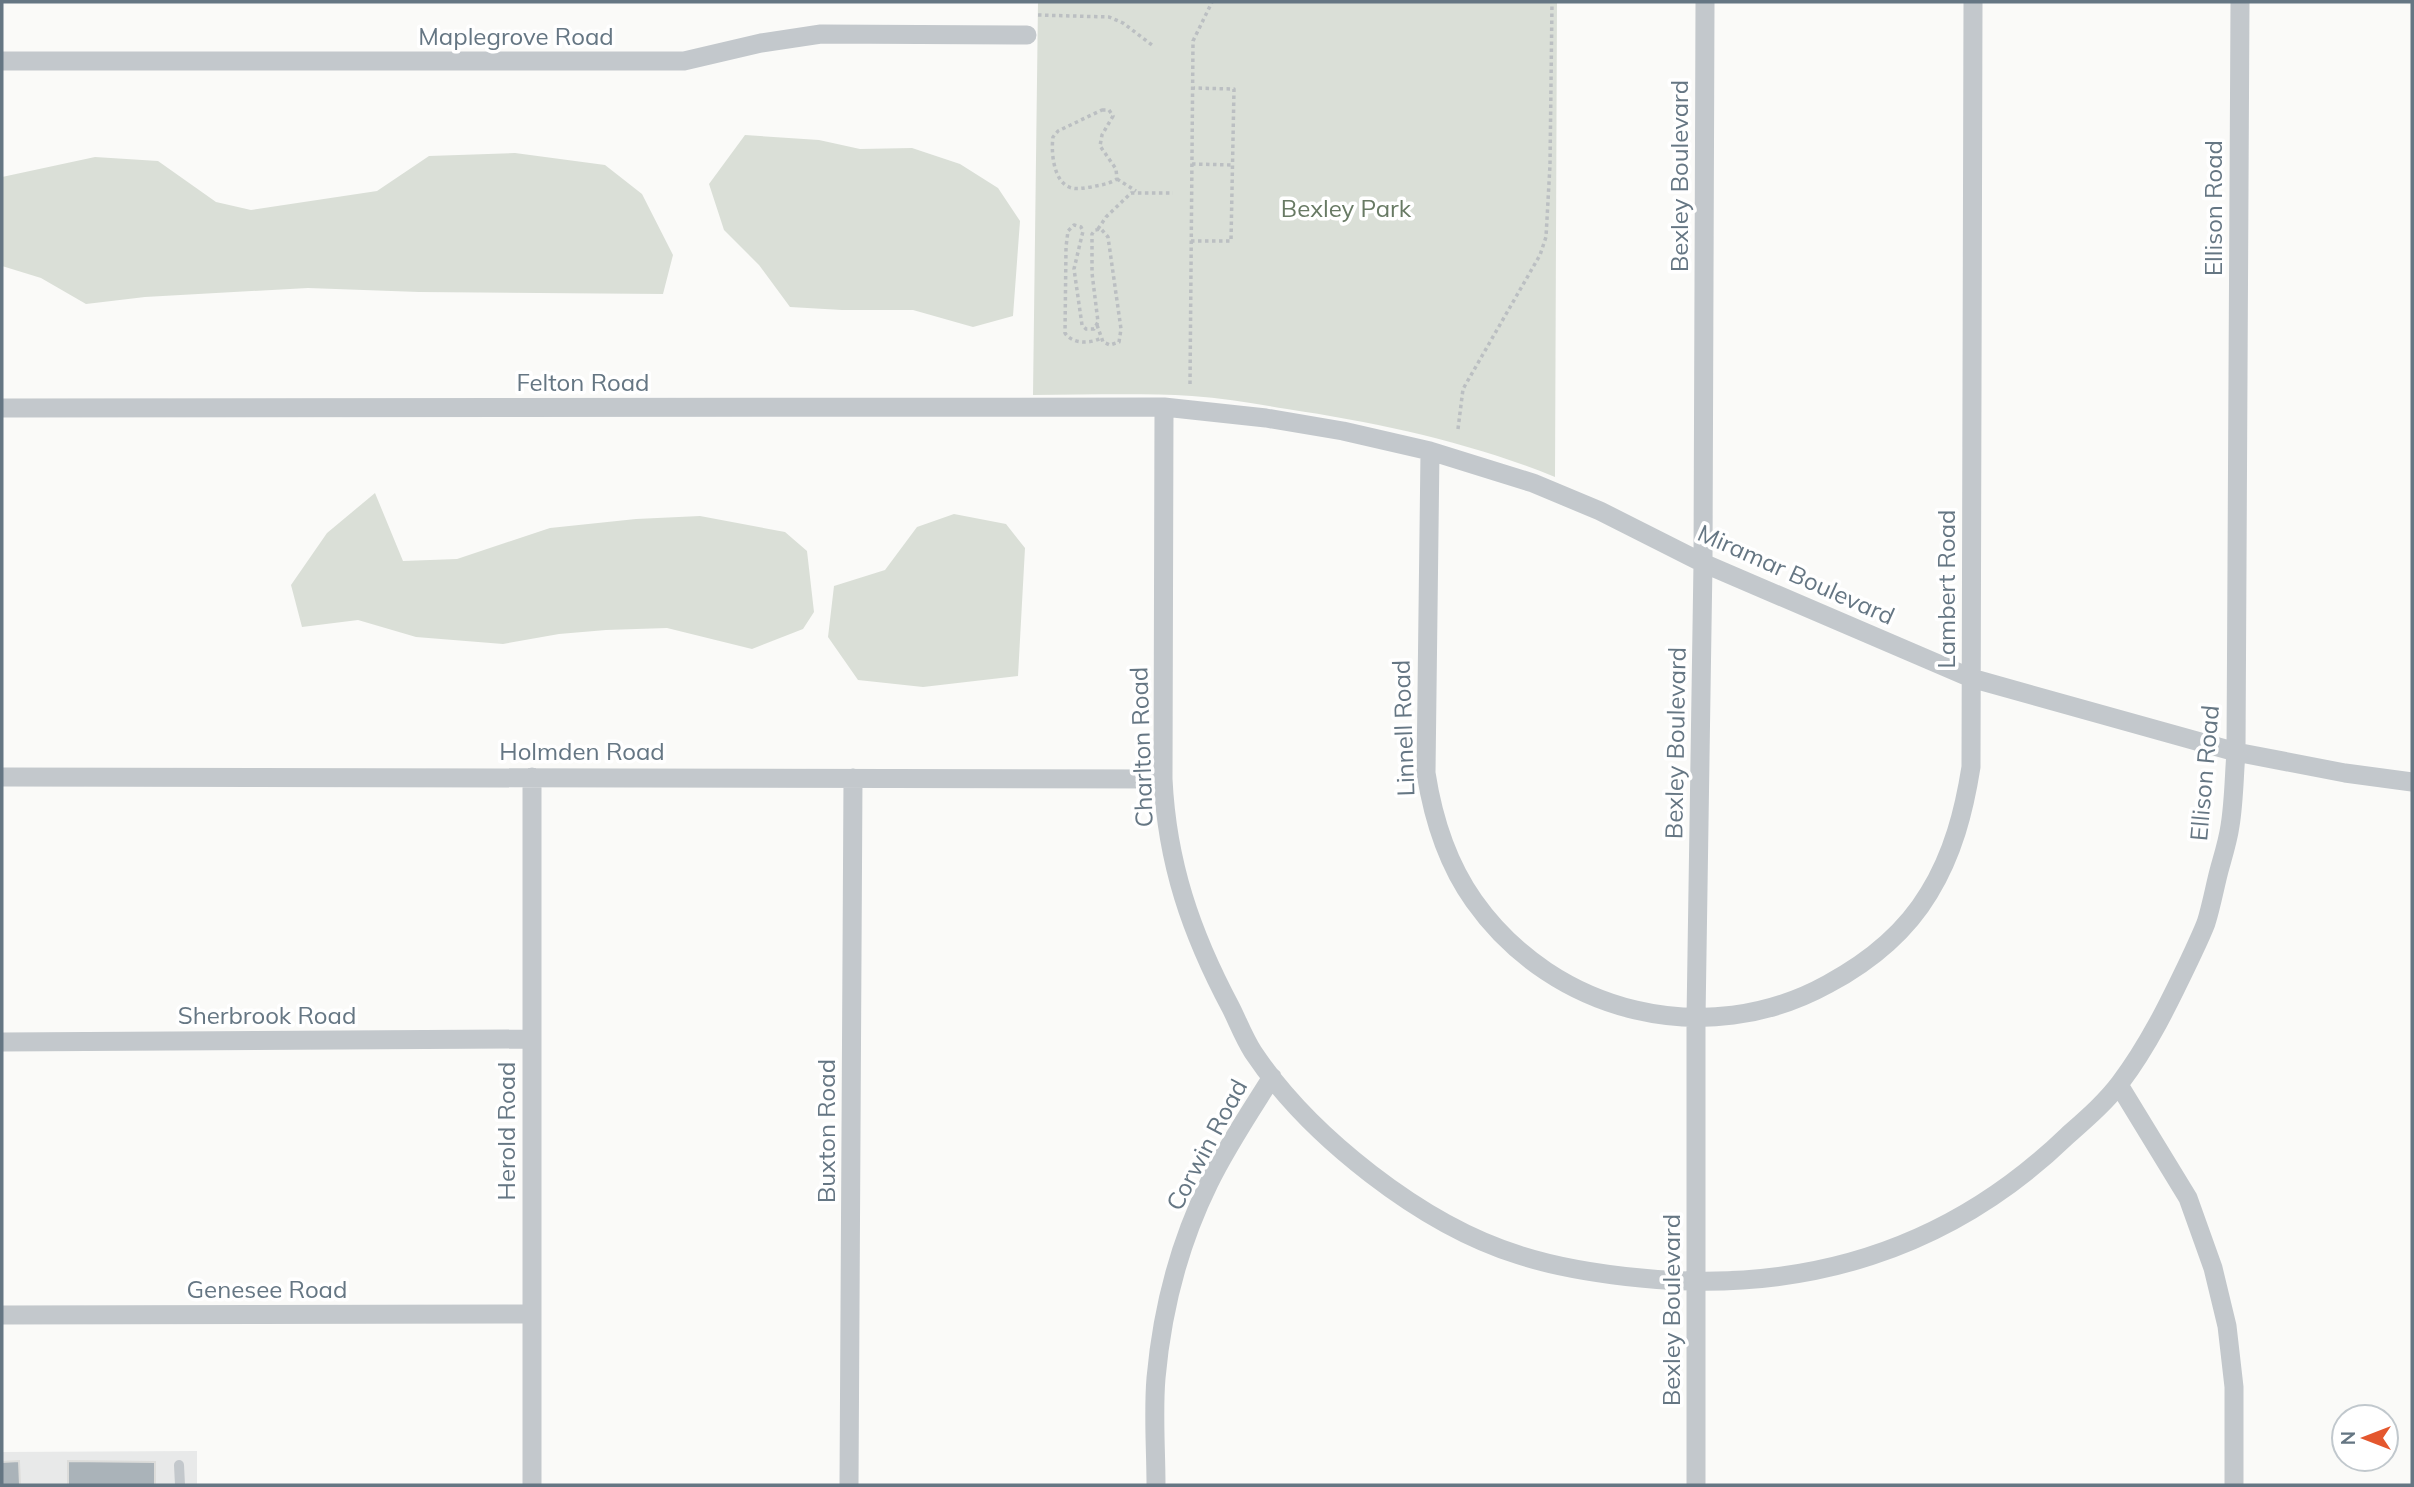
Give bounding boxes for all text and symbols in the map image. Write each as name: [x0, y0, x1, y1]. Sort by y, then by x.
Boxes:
street label: Maplegrove Road: [418, 21, 614, 51]
street label: Bexley Boulevard: [1664, 80, 1694, 272]
street label: Ellison Road: [2198, 140, 2228, 276]
park label: Bexley Park: [1281, 193, 1412, 223]
street label: Felton Road: [517, 367, 649, 397]
street label: Lambert Road: [1931, 510, 1961, 668]
street label: Miramar Boulevard: [1693, 517, 1899, 631]
street label: Bexley Boulevard: [1658, 647, 1692, 839]
street label: Linnell Road: [1386, 659, 1420, 797]
street label: Charlton Road: [1123, 666, 1159, 828]
street label: Ellison Road: [2183, 704, 2225, 842]
street label: Holmden Road: [499, 736, 665, 766]
street label: Sherbrook Road: [178, 1000, 356, 1030]
street label: Buxton Road: [811, 1059, 841, 1203]
street label: Herold Road: [491, 1062, 521, 1200]
street label: Corwin Road: [1159, 1074, 1253, 1215]
street label: Bexley Boulevard: [1656, 1214, 1686, 1406]
street label: Genesee Road: [187, 1274, 347, 1304]
north arrow: [2330, 1403, 2400, 1473]
text: N: [2336, 1431, 2360, 1445]

